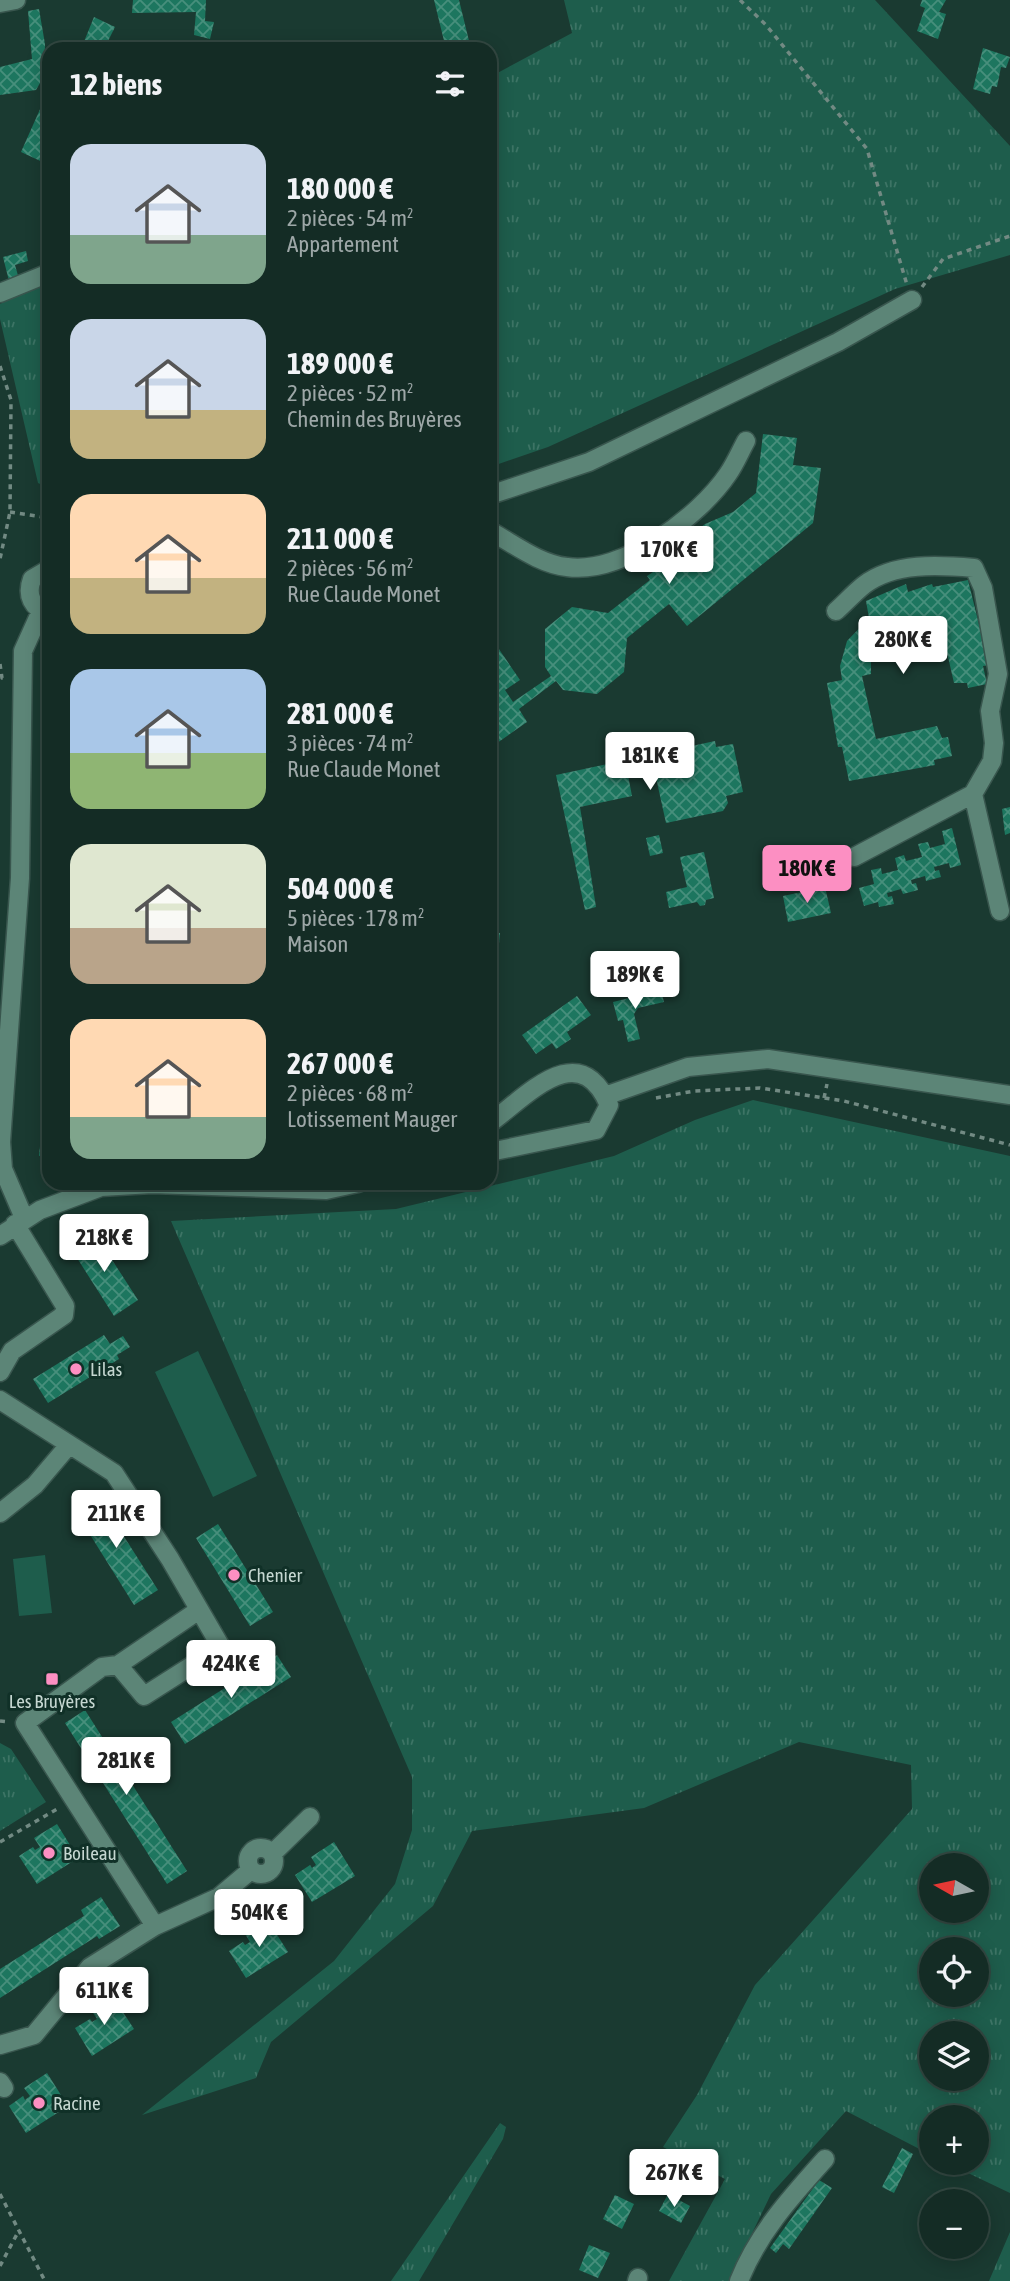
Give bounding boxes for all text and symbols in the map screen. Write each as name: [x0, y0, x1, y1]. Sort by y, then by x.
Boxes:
icon: filters: [431, 65, 469, 103]
text: 12 biens: [70, 67, 162, 101]
text: 180 000 €: [287, 171, 393, 205]
icon: home: [126, 172, 210, 256]
text: 2 pièces · 54 m²: [287, 205, 414, 231]
text: Appartement: [287, 231, 399, 257]
text: 189 000 €: [287, 346, 393, 380]
icon: home: [126, 347, 210, 431]
text: 2 pièces · 52 m²: [287, 380, 414, 406]
text: Chemin des Bruyères: [287, 406, 462, 432]
text: 211 000 €: [287, 521, 393, 555]
icon: home: [126, 522, 210, 606]
pin: 170K €: [612, 526, 726, 586]
text: 170K €: [640, 536, 698, 562]
text: 2 pièces · 56 m²: [287, 555, 414, 581]
text: Rue Claude Monet: [287, 581, 440, 607]
pin: 280K €: [846, 616, 960, 676]
text: 280K €: [874, 626, 932, 652]
text: 281 000 €: [287, 696, 393, 730]
icon: home: [126, 697, 210, 781]
text: 3 pièces · 74 m²: [287, 730, 414, 756]
pin: 181K €: [593, 732, 707, 792]
text: 181K €: [621, 742, 679, 768]
text: Rue Claude Monet: [287, 756, 440, 782]
pin: 180K €: [750, 846, 864, 905]
text: 180K €: [778, 855, 836, 881]
text: 504 000 €: [287, 871, 393, 905]
icon: home: [126, 872, 210, 956]
text: 5 pièces · 178 m²: [287, 905, 424, 931]
text: Maison: [287, 931, 348, 957]
pin: 189K €: [578, 951, 692, 1011]
text: 189K €: [606, 961, 664, 987]
text: 267 000 €: [287, 1046, 393, 1080]
icon: home: [126, 1047, 210, 1131]
text: 2 pièces · 68 m²: [287, 1080, 414, 1106]
text: Lotissement Mauger: [287, 1106, 457, 1132]
pin: 218K €: [47, 1214, 161, 1274]
text: 218K €: [75, 1224, 133, 1250]
place label: Lilas: [90, 1358, 123, 1380]
marker: Lilas: [68, 1361, 84, 1377]
pin: 211K €: [59, 1490, 173, 1550]
text: 211K €: [87, 1500, 145, 1526]
place label: Chenier: [248, 1564, 303, 1586]
marker: Chenier: [226, 1567, 242, 1583]
pin: 424K €: [174, 1640, 288, 1700]
text: 424K €: [202, 1650, 260, 1676]
marker: Les Bruyères: [44, 1671, 60, 1687]
place label: Les Bruyères: [9, 1690, 95, 1712]
pin: 281K €: [69, 1738, 183, 1797]
text: 281K €: [97, 1747, 155, 1773]
place label: Boileau: [63, 1842, 117, 1864]
marker: Boileau: [41, 1845, 57, 1861]
north arrow: [919, 1853, 989, 1923]
map controls: [919, 1853, 989, 2259]
pin: 504K €: [202, 1890, 316, 1949]
text: 504K €: [230, 1899, 288, 1925]
button: locate: [919, 1937, 989, 2007]
pin: 611K €: [47, 1968, 161, 2027]
text: 611K €: [75, 1977, 133, 2003]
button: layers: [919, 2021, 989, 2091]
place label: Racine: [53, 2092, 101, 2114]
marker: Racine: [31, 2095, 47, 2111]
button: +: [919, 2105, 989, 2175]
pin: 267K €: [617, 2150, 731, 2209]
text: 267K €: [645, 2159, 703, 2185]
button: −: [919, 2189, 989, 2259]

